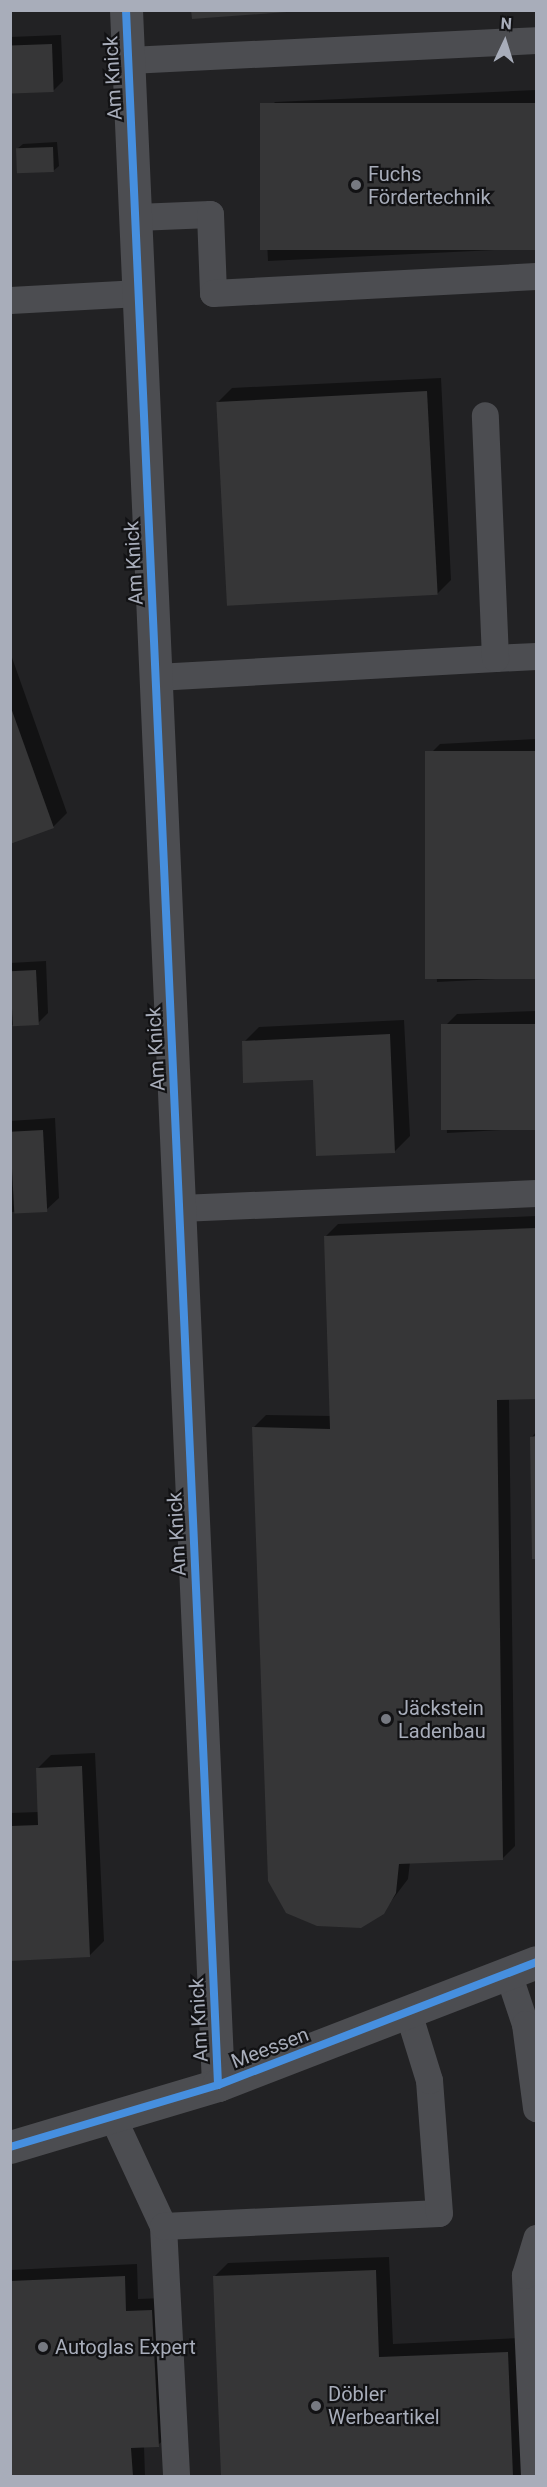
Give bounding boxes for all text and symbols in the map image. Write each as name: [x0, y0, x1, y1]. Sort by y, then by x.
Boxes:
north arrow: [475, 12, 535, 72]
text: N: [500, 14, 513, 33]
street label: Am Knick: [99, 35, 127, 121]
place label: Fuchs Fördertechnik: [368, 162, 491, 209]
marker: Fuchs Fördertechnik: [349, 178, 363, 192]
street label: Am Knick: [120, 520, 148, 606]
street label: Am Knick: [142, 1006, 170, 1092]
street label: Am Knick: [163, 1491, 191, 1577]
place label: Jäckstein Ladenbau: [398, 1696, 486, 1743]
marker: Jäckstein Ladenbau: [379, 1712, 393, 1726]
street label: Am Knick: [185, 1977, 213, 2063]
street label: Meessen: [228, 2022, 312, 2074]
place label: Autoglas Expert: [55, 2335, 196, 2359]
marker: Autoglas Expert: [36, 2340, 50, 2354]
place label: Döbler Werbeartikel: [328, 2382, 440, 2429]
marker: Döbler Werbeartikel: [309, 2399, 323, 2413]

